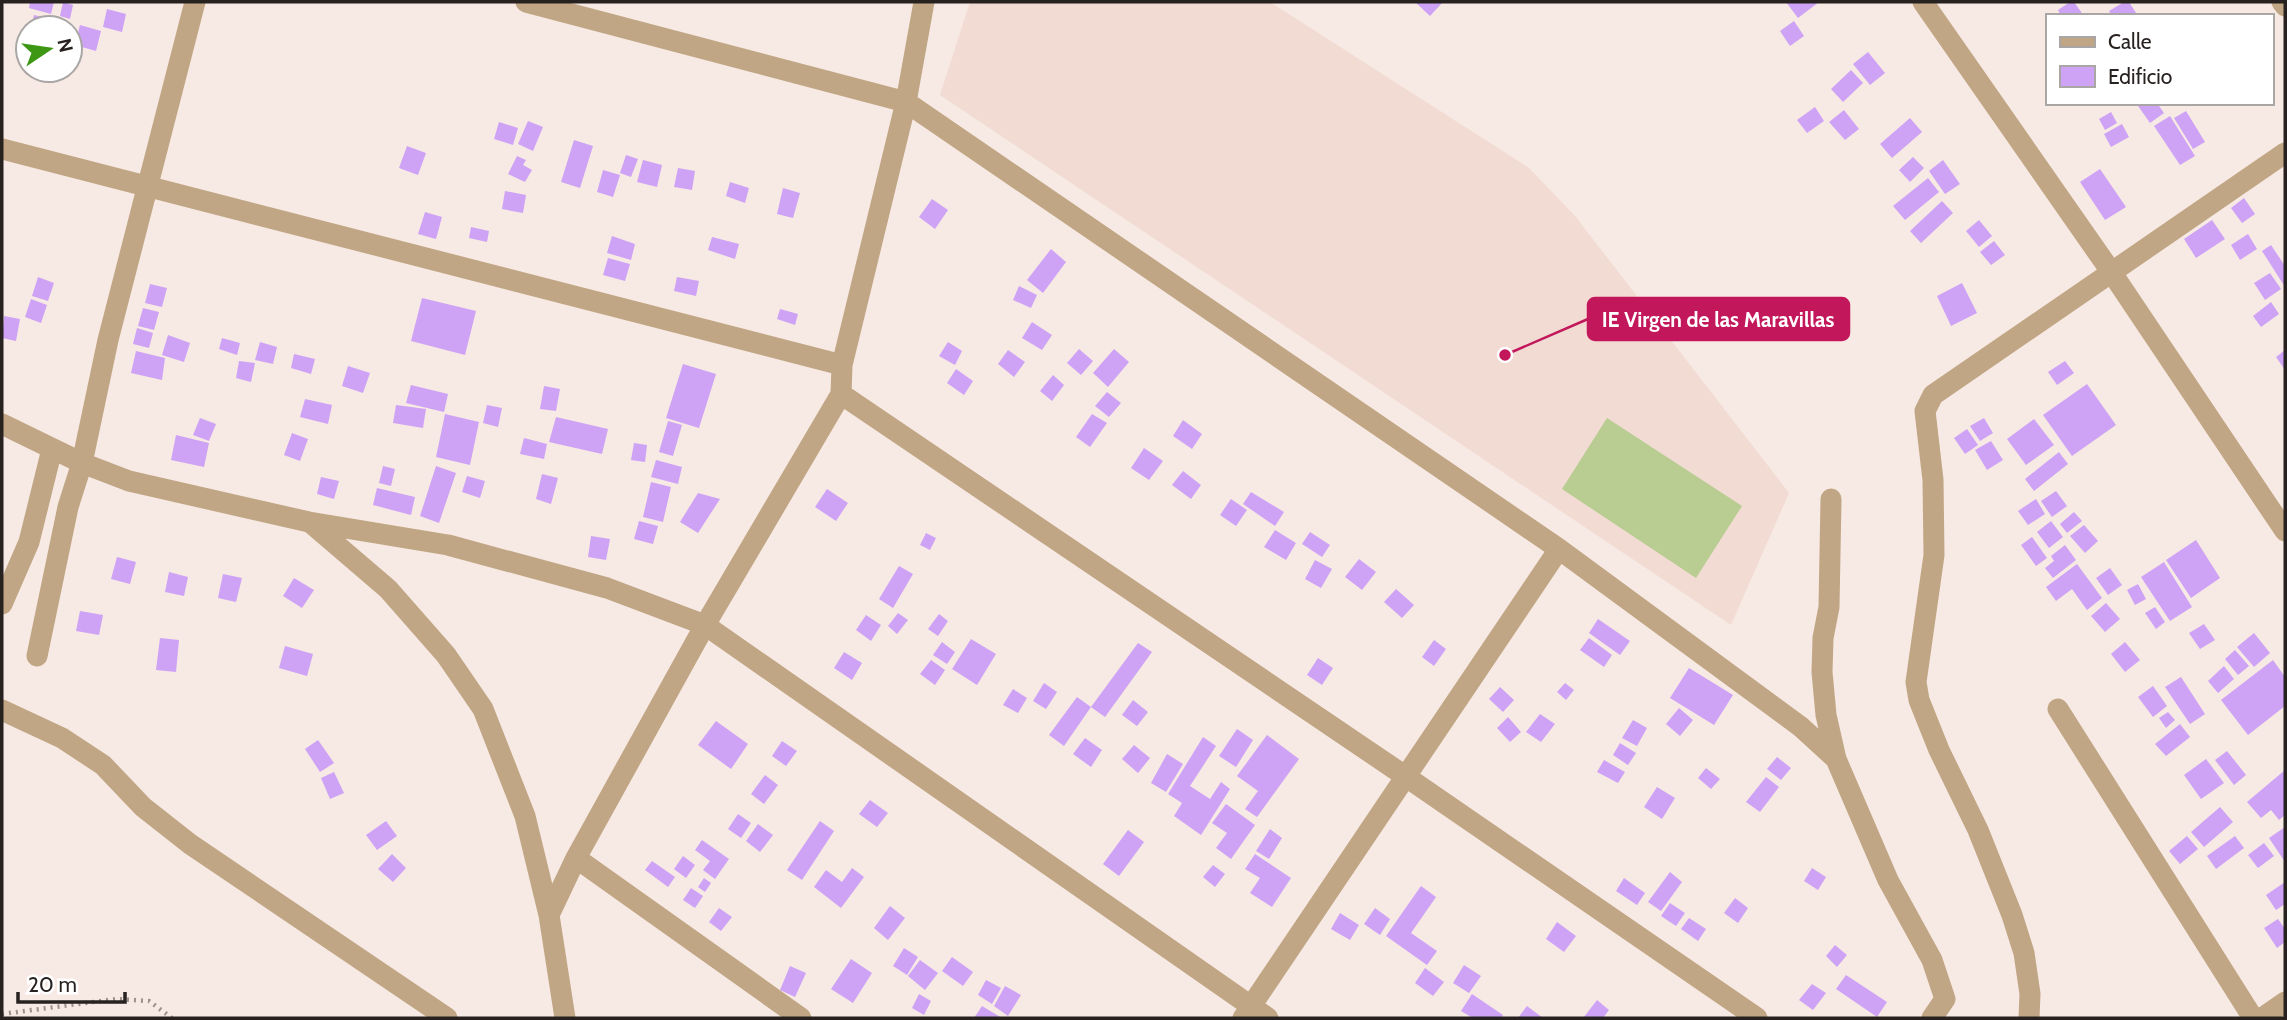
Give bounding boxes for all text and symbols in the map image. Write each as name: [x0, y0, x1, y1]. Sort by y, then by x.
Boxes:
north arrow: [14, 14, 84, 84]
legend: [2046, 14, 2273, 105]
text: Calle: [2108, 29, 2152, 54]
text: N: [52, 36, 78, 54]
text: Edificio: [2108, 64, 2172, 89]
callout: IE Virgen de las Maravillas: [1588, 298, 1849, 340]
text: IE Virgen de las Maravillas: [1602, 307, 1834, 332]
scale bar: [18, 960, 124, 1004]
text: 20 m: [28, 972, 77, 997]

